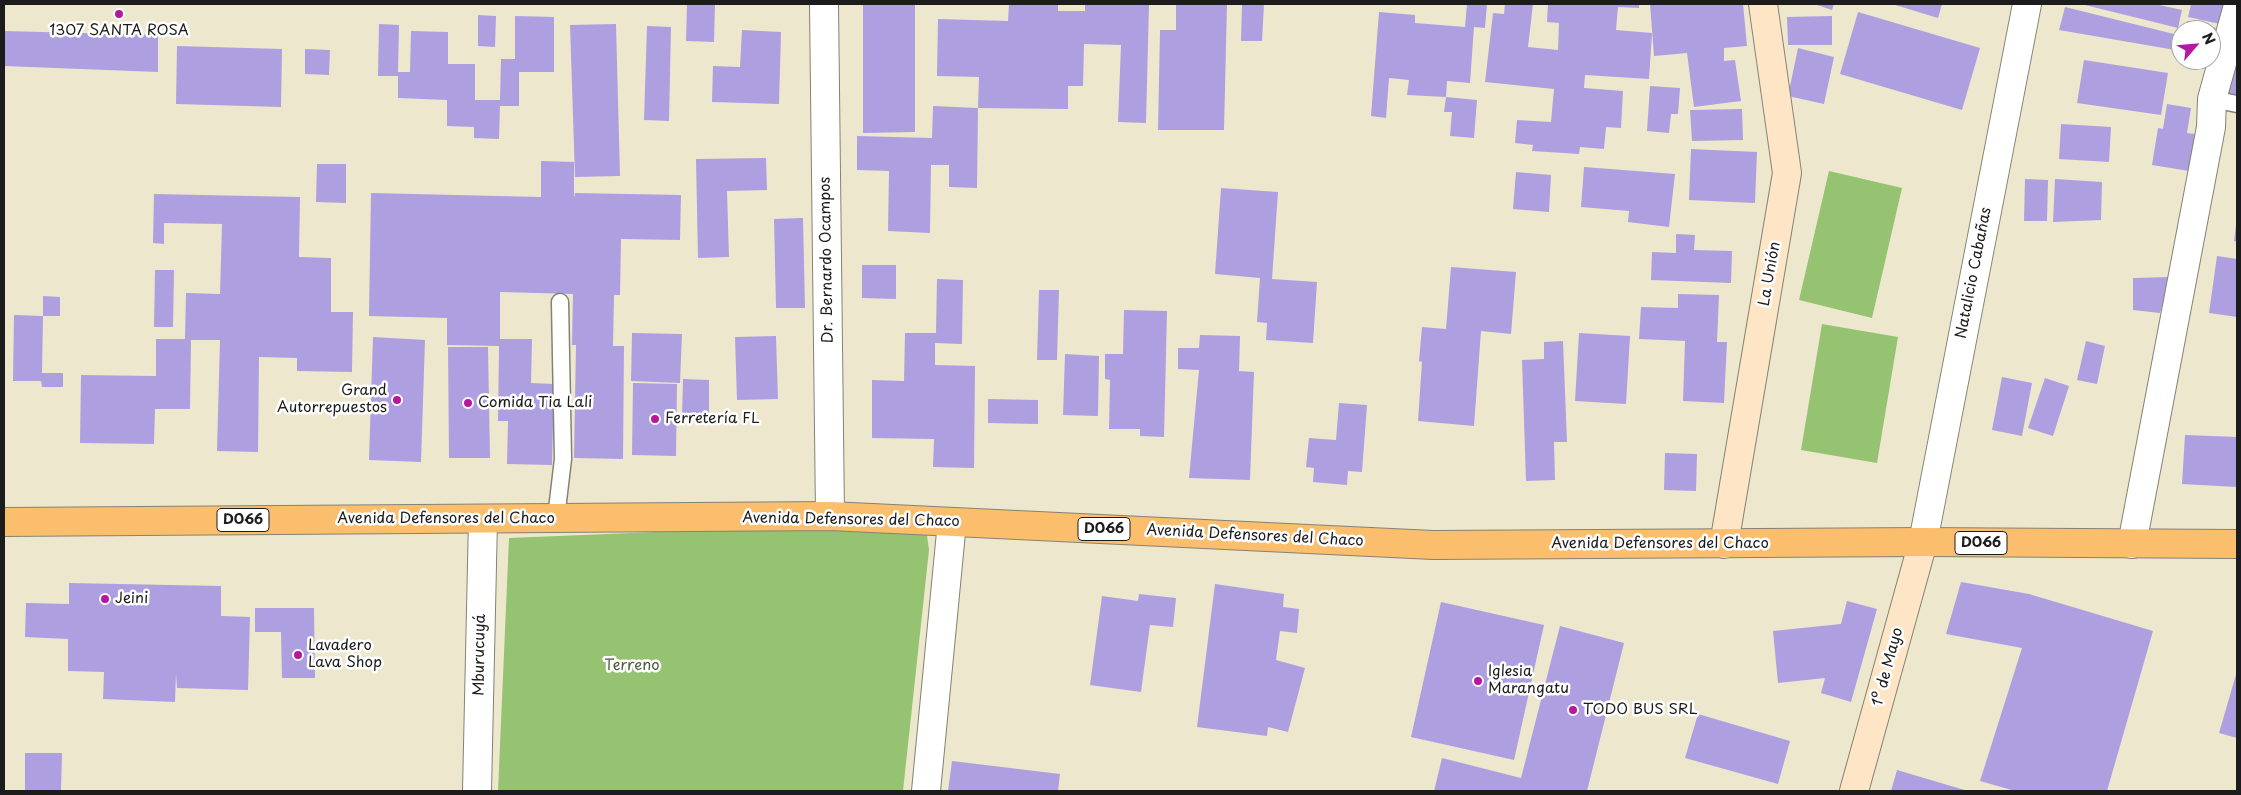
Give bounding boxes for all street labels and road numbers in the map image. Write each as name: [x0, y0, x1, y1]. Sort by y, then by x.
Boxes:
street label: Dr. Bernardo Ocampos: [817, 177, 837, 343]
street label: Natalicio Cabañas: [1952, 206, 1996, 340]
street label: La Unión: [1755, 240, 1785, 308]
road number: D066: [217, 508, 269, 532]
street label: Avenida Defensores del Chaco: [742, 509, 960, 531]
street label: Avenida Defensores del Chaco: [337, 510, 555, 528]
road number: D066: [1078, 518, 1130, 540]
street label: Avenida Defensores del Chaco: [1146, 521, 1364, 551]
road number: D066: [1955, 532, 2007, 554]
street label: Avenida Defensores del Chaco: [1551, 535, 1769, 553]
street label: Mburucuyá: [470, 614, 490, 696]
street label: 1º de Mayo: [1869, 626, 1907, 708]

